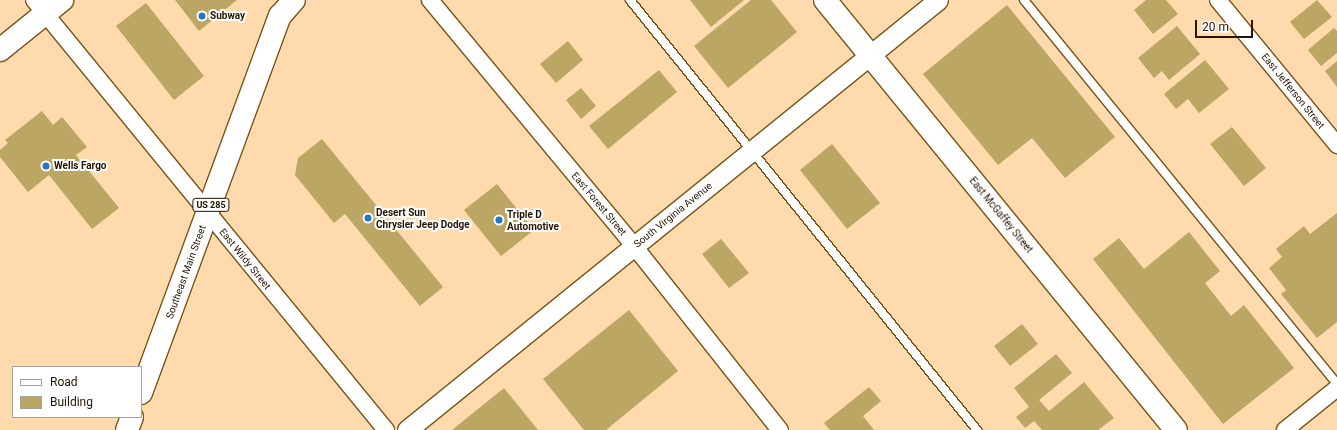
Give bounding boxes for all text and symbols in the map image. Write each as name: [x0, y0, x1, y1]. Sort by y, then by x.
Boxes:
place label: Subway: [210, 10, 245, 22]
marker: Subway: [197, 11, 207, 21]
scale bar: [1197, 12, 1255, 38]
text: 20 m: [1202, 20, 1229, 34]
street label: East Jefferson Street: [1259, 51, 1327, 131]
place label: Wells Fargo: [54, 160, 107, 172]
marker: Wells Fargo: [41, 161, 51, 171]
street label: East Forest Street: [569, 170, 629, 238]
street label: East McGaffey Street: [967, 175, 1035, 255]
street label: South Virginia Avenue: [631, 180, 715, 250]
road number: US 285: [192, 198, 230, 212]
place label: Desert Sun Chrysler Jeep Dodge: [376, 206, 470, 230]
place label: Triple D Automotive: [507, 208, 559, 232]
marker: Desert Sun Chrysler Jeep Dodge: [363, 213, 373, 223]
marker: Triple D Automotive: [494, 215, 504, 225]
street label: Southeast Main Street: [164, 224, 208, 320]
street label: East Wildy Street: [217, 226, 273, 292]
legend: [12, 366, 142, 418]
text: Road: [50, 375, 78, 389]
text: Building: [50, 395, 93, 409]

